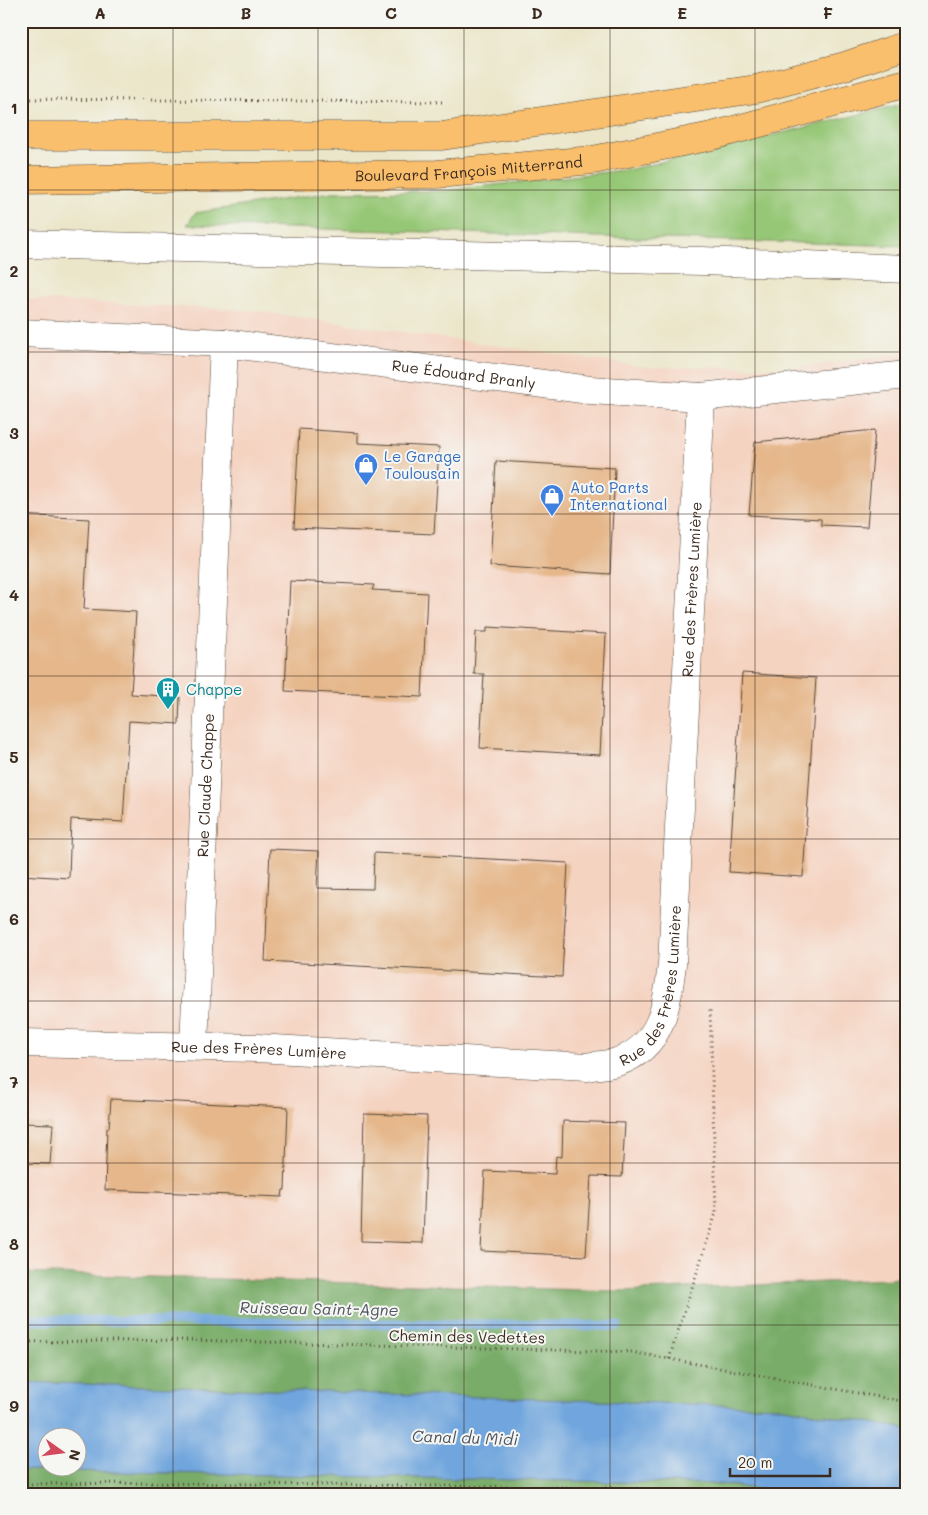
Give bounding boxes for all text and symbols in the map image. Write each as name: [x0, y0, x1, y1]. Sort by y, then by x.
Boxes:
text: A: [94, 2, 106, 23]
text: B: [241, 2, 251, 23]
text: C: [385, 2, 397, 23]
text: D: [531, 2, 543, 23]
text: E: [677, 2, 687, 23]
text: F: [823, 2, 833, 23]
text: 1: [10, 97, 18, 118]
street label: Boulevard François Mitterrand: [355, 151, 583, 185]
text: 2: [10, 260, 19, 281]
street label: Rue Édouard Branly: [391, 355, 537, 393]
text: 3: [9, 422, 19, 443]
place label: Le Garage Toulousain: [384, 446, 461, 483]
shop icon: Le Garage Toulousain: [353, 452, 379, 486]
place label: Auto Parts International: [570, 477, 667, 514]
shop icon: Auto Parts International: [539, 483, 565, 517]
street label: Rue des Frères Lumière: [677, 501, 706, 678]
text: 4: [9, 584, 19, 605]
building icon: Chappe: [155, 676, 181, 710]
place label: Chappe: [186, 679, 242, 699]
street label: Rue Claude Chappe: [192, 713, 218, 858]
text: 5: [9, 746, 19, 767]
street label: Rue des Frères Lumière: [616, 905, 685, 1070]
text: 6: [9, 908, 19, 929]
street label: Rue des Frères Lumière: [171, 1036, 347, 1063]
text: 7: [10, 1071, 19, 1092]
text: 8: [9, 1233, 19, 1254]
water label: Ruisseau Saint-Agne: [239, 1296, 399, 1320]
street label: Chemin des Vedettes: [389, 1325, 545, 1347]
text: 9: [9, 1395, 19, 1416]
water label: Canal du Midi: [412, 1425, 518, 1449]
north arrow: [38, 1428, 88, 1478]
scale bar: [730, 1445, 830, 1477]
text: N: [65, 1448, 86, 1463]
text: 20 m: [738, 1452, 772, 1472]

